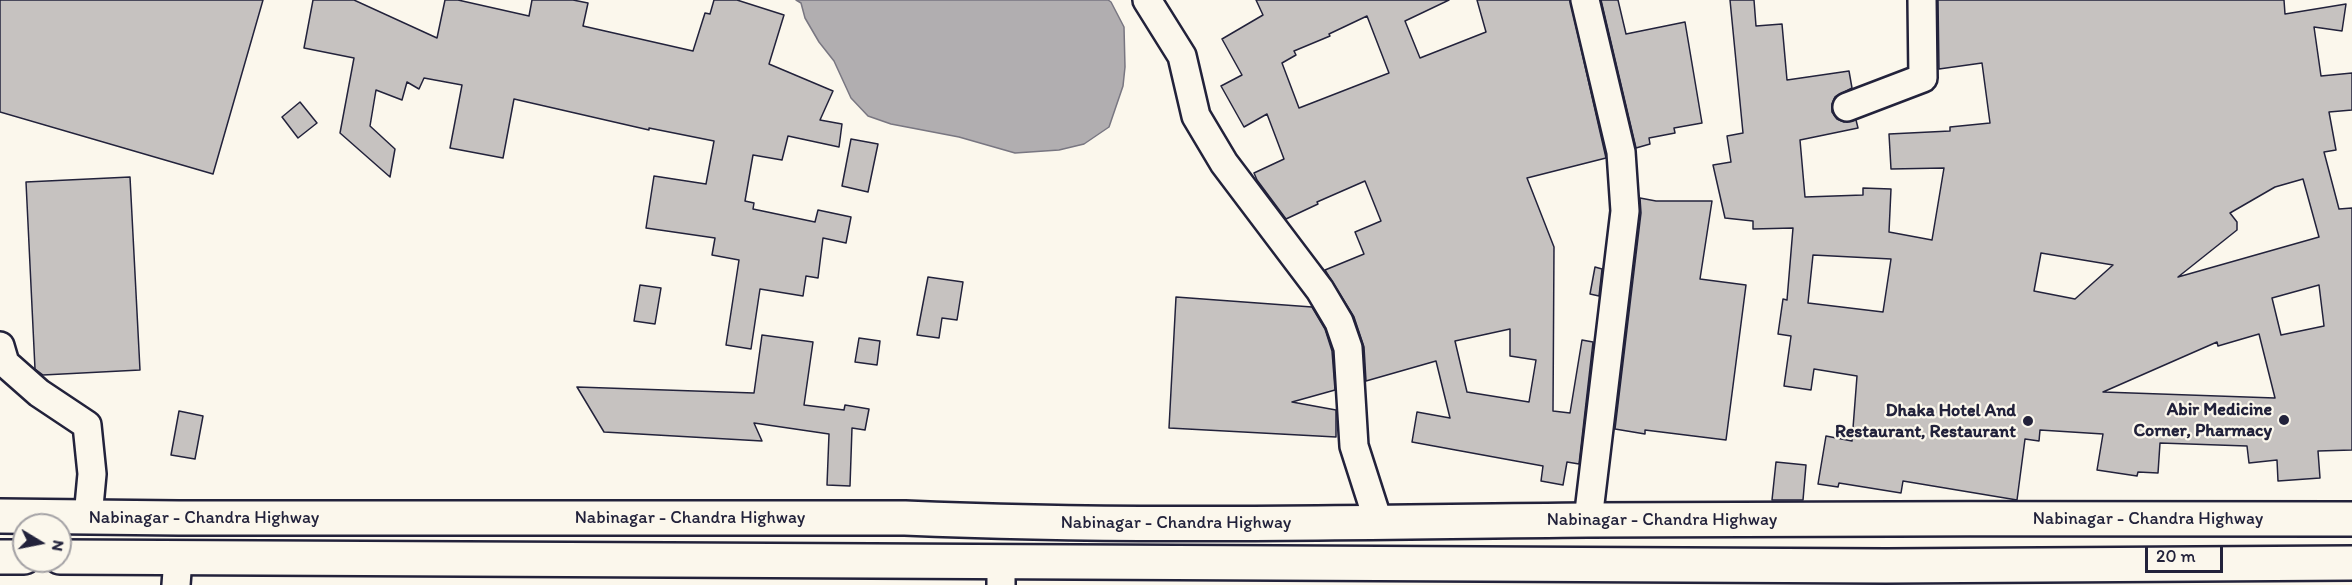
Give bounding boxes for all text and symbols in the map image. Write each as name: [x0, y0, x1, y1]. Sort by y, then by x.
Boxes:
place label: Abir Medicine Corner, Pharmacy: [2133, 399, 2272, 442]
place label: Dhaka Hotel And Restaurant, Restaurant: [1835, 400, 2016, 442]
marker: Abir Medicine Corner, Pharmacy: [2277, 413, 2291, 427]
marker: Dhaka Hotel And Restaurant, Restaurant: [2021, 414, 2035, 428]
street label: Nabinagar - Chandra Highway: [89, 507, 319, 529]
street label: Nabinagar - Chandra Highway: [575, 507, 805, 529]
street label: Nabinagar - Chandra Highway: [2033, 508, 2263, 530]
street label: Nabinagar - Chandra Highway: [1547, 509, 1777, 531]
street label: Nabinagar - Chandra Highway: [1061, 512, 1291, 534]
north arrow: [12, 513, 72, 573]
scale bar: [2148, 534, 2226, 572]
text: N: [48, 539, 69, 553]
text: 20 m: [2156, 545, 2196, 567]

